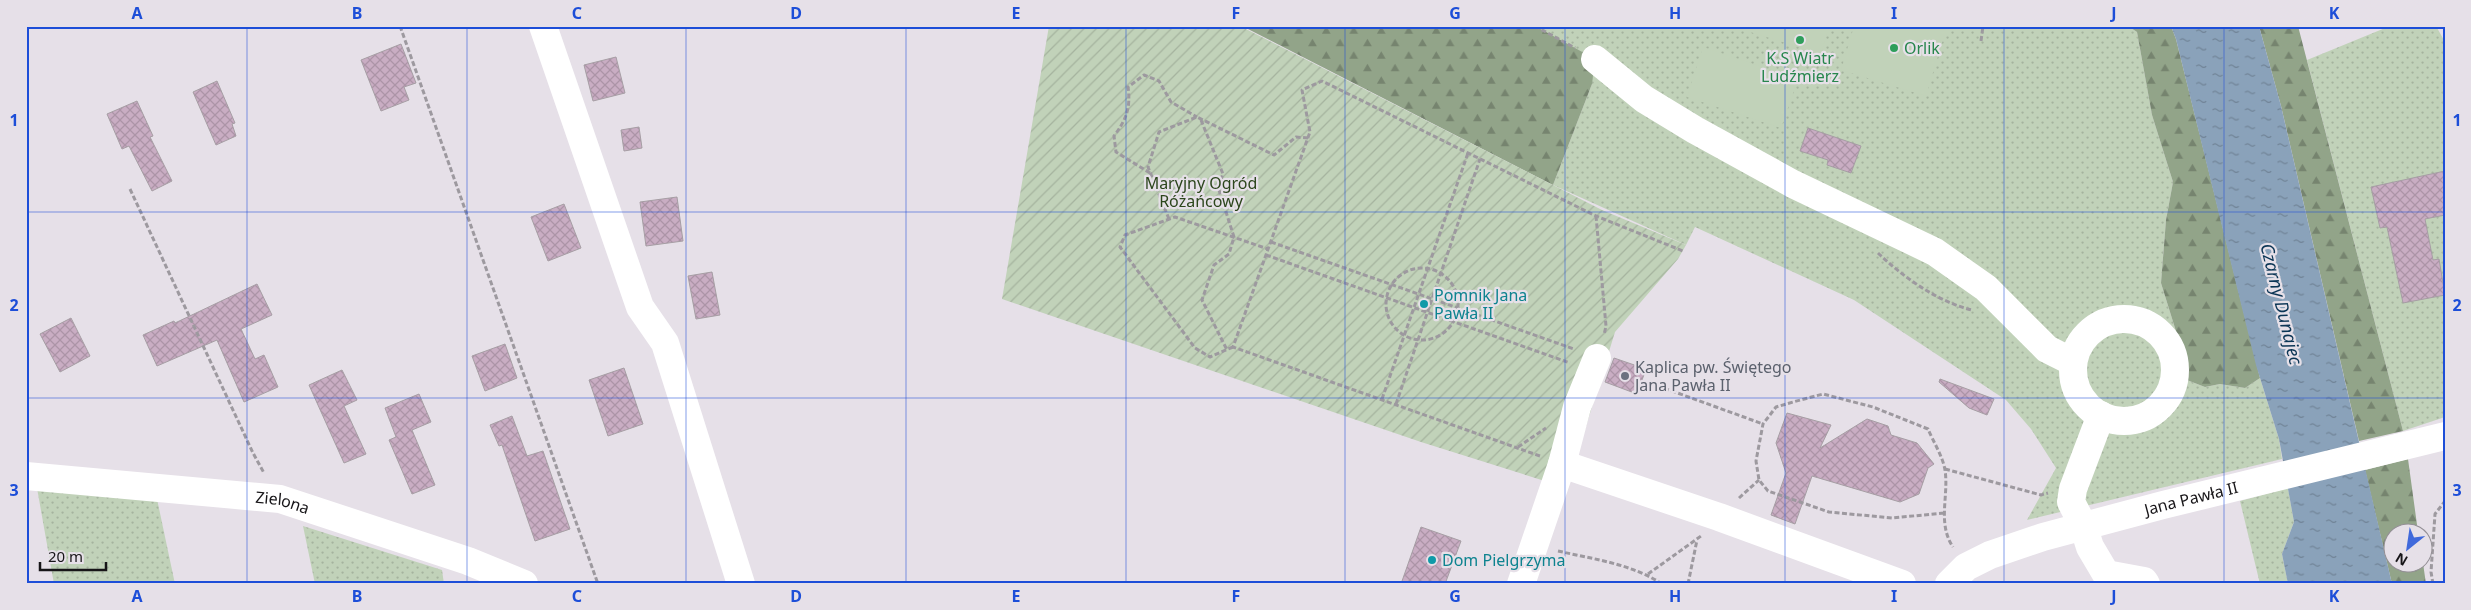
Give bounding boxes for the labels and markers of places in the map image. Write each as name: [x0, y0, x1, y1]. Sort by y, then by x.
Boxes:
marker: K.S Wiatr Ludźmierz: [1794, 34, 1806, 46]
place label: Orlik: [1904, 37, 1940, 59]
marker: Orlik: [1888, 42, 1900, 54]
place label: K.S Wiatr Ludźmierz: [1761, 47, 1839, 87]
place label: Pomnik Jana Pawła II: [1434, 284, 1527, 324]
marker: Pomnik Jana Pawła II: [1418, 298, 1430, 310]
place label: Kaplica pw. Świętego Jana Pawła II: [1633, 356, 1792, 396]
marker: Kaplica pw. Świętego Jana Pawła II: [1619, 370, 1631, 382]
place label: Dom Pielgrzyma: [1442, 549, 1566, 571]
marker: Dom Pielgrzyma: [1426, 554, 1438, 566]

